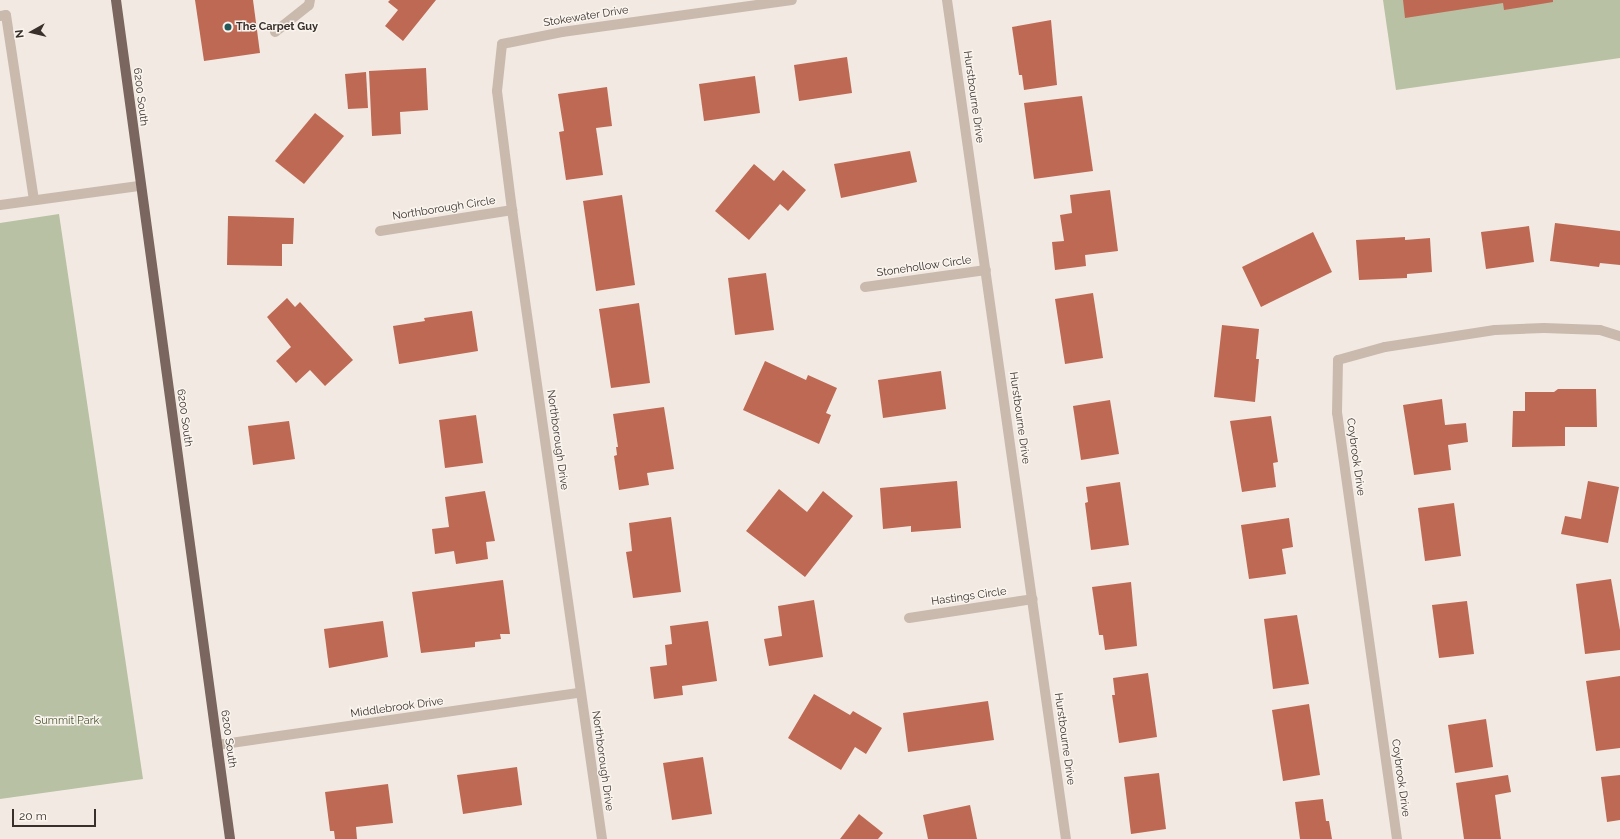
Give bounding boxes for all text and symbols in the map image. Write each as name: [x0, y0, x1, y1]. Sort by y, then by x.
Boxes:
street label: Stokewater Drive: [542, 4, 630, 30]
north arrow: [12, 12, 52, 52]
place label: The Carpet Guy: [236, 20, 318, 34]
marker: The Carpet Guy: [223, 22, 233, 32]
text: N: [13, 29, 27, 39]
street label: Hurstbourne Drive: [960, 50, 986, 144]
street label: 6200 South: [130, 67, 150, 127]
street label: Northborough Circle: [392, 194, 496, 224]
street label: Stonehollow Circle: [876, 254, 972, 280]
street label: Hurstbourne Drive: [1006, 371, 1032, 465]
street label: 6200 South: [173, 388, 195, 448]
street label: Northborough Drive: [543, 389, 571, 491]
street label: Coybrook Drive: [1343, 417, 1367, 497]
street label: Hastings Circle: [931, 585, 1007, 609]
street label: Hurstbourne Drive: [1051, 692, 1077, 786]
street label: Middlebrook Drive: [350, 695, 444, 721]
street label: 6200 South: [217, 709, 239, 769]
street label: Northborough Drive: [588, 710, 616, 812]
park label: Summit Park: [35, 714, 99, 728]
street label: Coybrook Drive: [1388, 738, 1412, 818]
scale bar: [14, 801, 98, 827]
text: 20 m: [19, 809, 47, 823]

